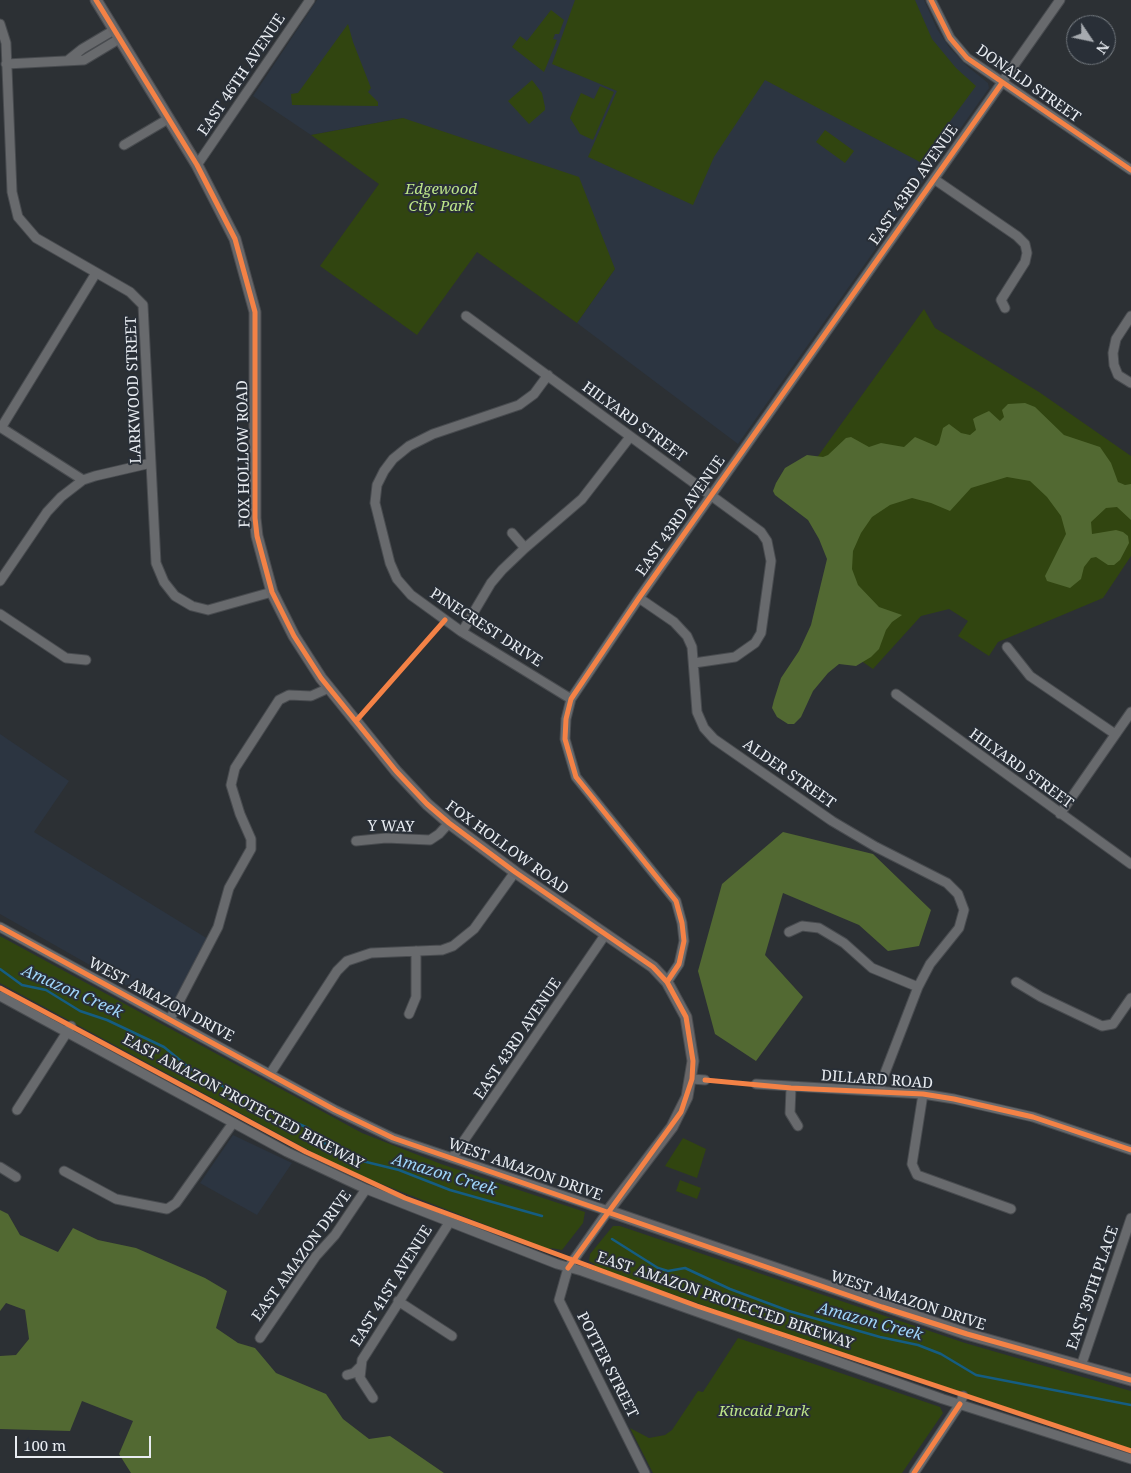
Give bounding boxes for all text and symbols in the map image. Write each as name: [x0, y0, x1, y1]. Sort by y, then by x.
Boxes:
street label: EAST 46TH AVENUE: [195, 11, 289, 139]
north arrow: [1066, 15, 1116, 65]
text: N: [1092, 38, 1114, 58]
street label: DONALD STREET: [972, 41, 1084, 127]
street label: EAST 43RD AVENUE: [866, 121, 962, 249]
park label: Edgewood City Park: [405, 181, 477, 216]
street label: LARKWOOD STREET: [122, 316, 146, 464]
street label: HILYARD STREET: [578, 378, 690, 466]
street label: FOX HOLLOW ROAD: [234, 380, 254, 528]
street label: EAST 43RD AVENUE: [633, 452, 729, 580]
street label: PINECREST DRIVE: [426, 585, 546, 671]
street label: HILYARD STREET: [965, 725, 1077, 813]
street label: ALDER STREET: [739, 735, 839, 813]
street label: FOX HOLLOW ROAD: [442, 797, 572, 899]
street label: Y WAY: [367, 818, 415, 836]
street label: WEST AMAZON DRIVE: [85, 954, 237, 1046]
water label: Amazon Creek: [19, 961, 125, 1023]
street label: EAST 43RD AVENUE: [471, 975, 565, 1103]
street label: EAST AMAZON PROTECTED BIKEWAY: [119, 1031, 367, 1173]
street label: DILLARD ROAD: [820, 1067, 934, 1093]
street label: WEST AMAZON DRIVE: [445, 1135, 605, 1205]
water label: Amazon Creek: [390, 1150, 498, 1200]
street label: EAST AMAZON DRIVE: [249, 1187, 355, 1325]
street label: EAST 41ST AVENUE: [348, 1222, 436, 1350]
street label: EAST 39TH PLACE: [1063, 1224, 1123, 1352]
street label: EAST AMAZON PROTECTED BIKEWAY: [594, 1248, 856, 1354]
street label: WEST AMAZON DRIVE: [828, 1267, 988, 1335]
water label: Amazon Creek: [815, 1299, 925, 1345]
street label: POTTER STREET: [573, 1309, 641, 1421]
park label: Kincaid Park: [719, 1403, 809, 1421]
scale bar: [18, 1426, 154, 1458]
text: 100 m: [23, 1435, 66, 1455]

